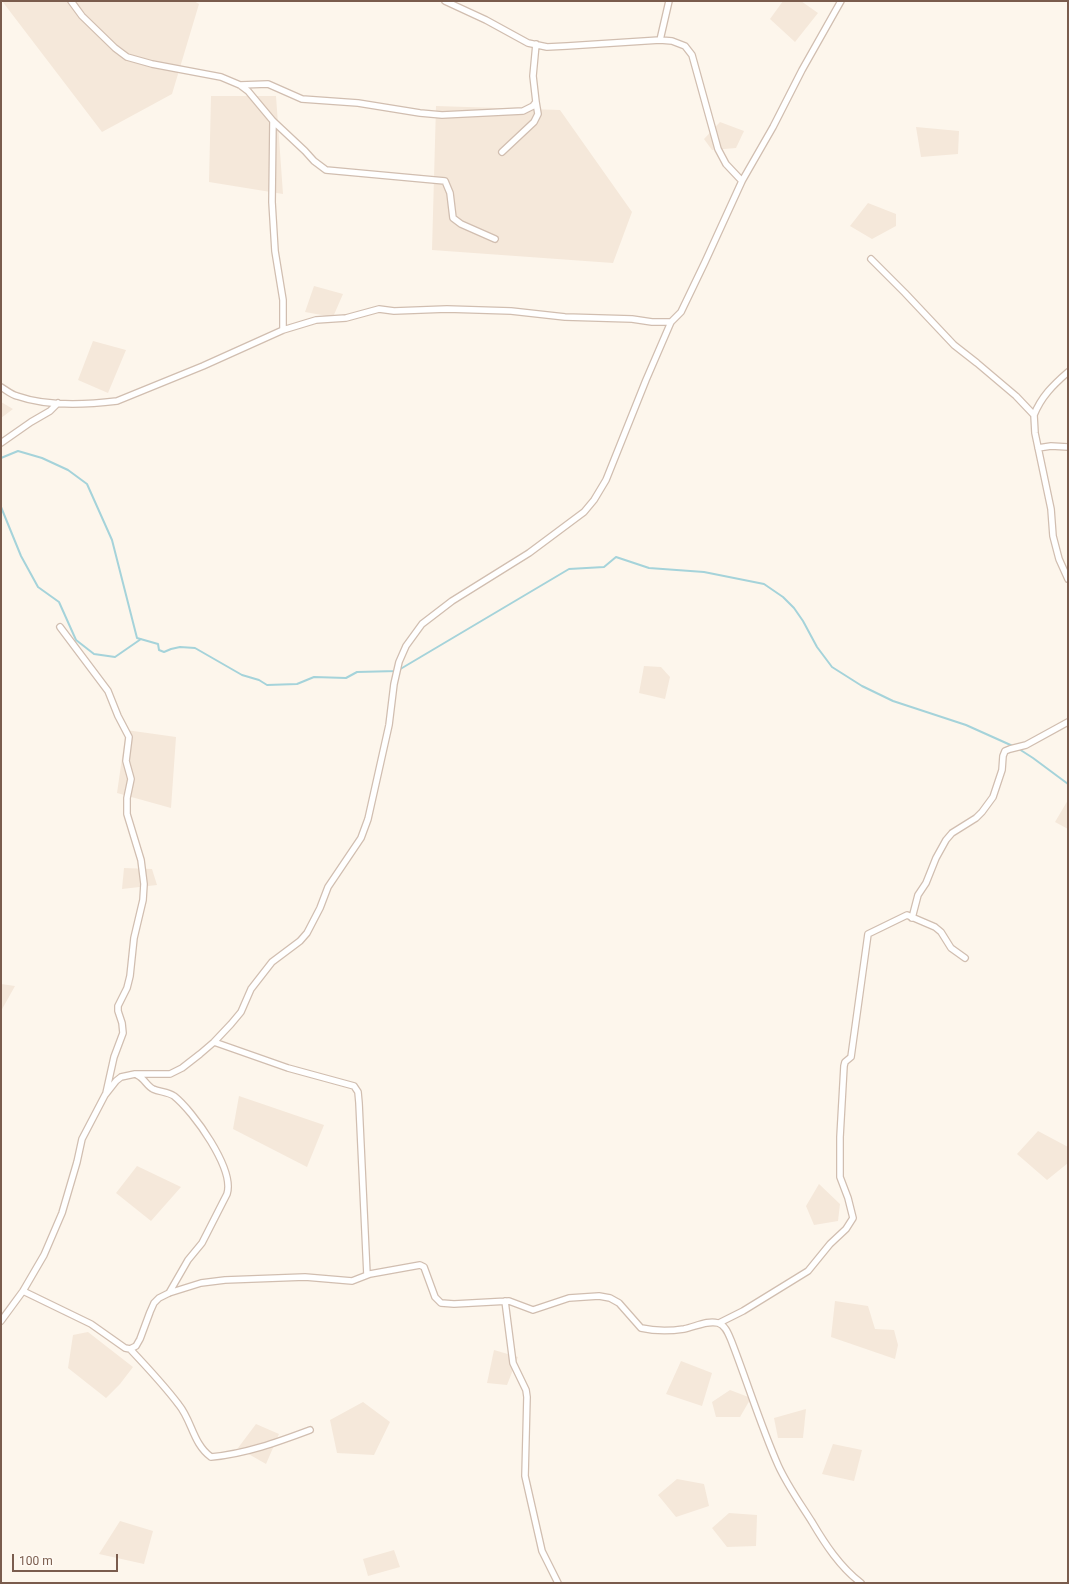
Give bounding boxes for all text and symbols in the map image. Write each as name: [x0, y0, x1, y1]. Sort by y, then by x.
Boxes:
scale bar: [14, 1546, 120, 1572]
text: 100 m: [19, 1554, 53, 1568]

